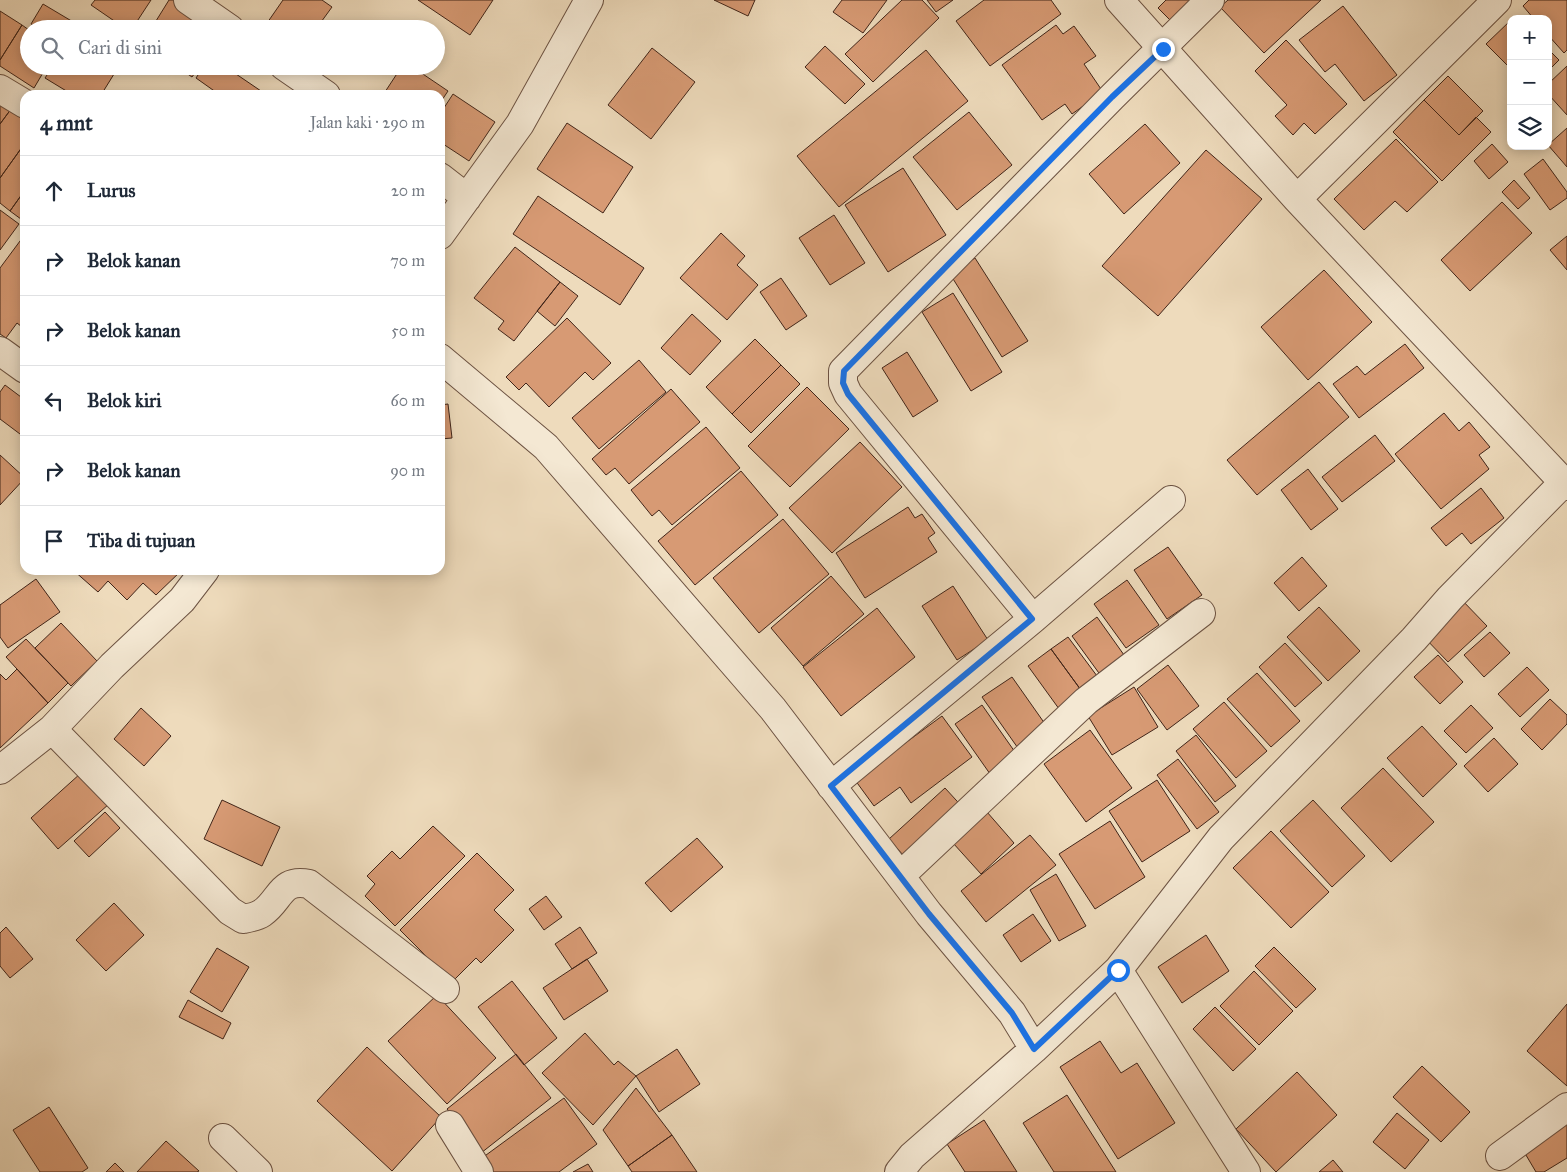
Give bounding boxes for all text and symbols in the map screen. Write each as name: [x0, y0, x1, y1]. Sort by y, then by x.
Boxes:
map controls: [1507, 15, 1552, 150]
button: +: [1507, 15, 1552, 60]
search box: [20, 20, 445, 75]
icon: search: [38, 34, 66, 62]
text: Cari di sini: [78, 36, 162, 59]
route end: [1152, 38, 1175, 61]
button: −: [1507, 60, 1552, 105]
button: layers: [1507, 105, 1552, 150]
text: 4 mnt: [40, 110, 93, 136]
text: Jalan kaki · 290 m: [310, 113, 425, 132]
icon: ahead: [40, 177, 68, 205]
text: Lurus: [87, 179, 135, 202]
text: 20 m: [391, 181, 425, 200]
icon: right: [40, 247, 68, 275]
text: Belok kanan: [87, 249, 181, 272]
text: 70 m: [390, 251, 425, 270]
icon: right: [40, 317, 68, 345]
text: Belok kanan: [87, 319, 181, 342]
text: 50 m: [391, 321, 425, 340]
icon: left: [40, 387, 68, 415]
text: Belok kiri: [87, 389, 161, 412]
text: 60 m: [391, 391, 425, 410]
icon: right: [40, 457, 68, 485]
text: Belok kanan: [87, 459, 181, 482]
text: 90 m: [390, 461, 425, 480]
icon: arrive: [40, 527, 68, 555]
text: Tiba di tujuan: [87, 529, 195, 552]
route start: [1107, 959, 1130, 982]

